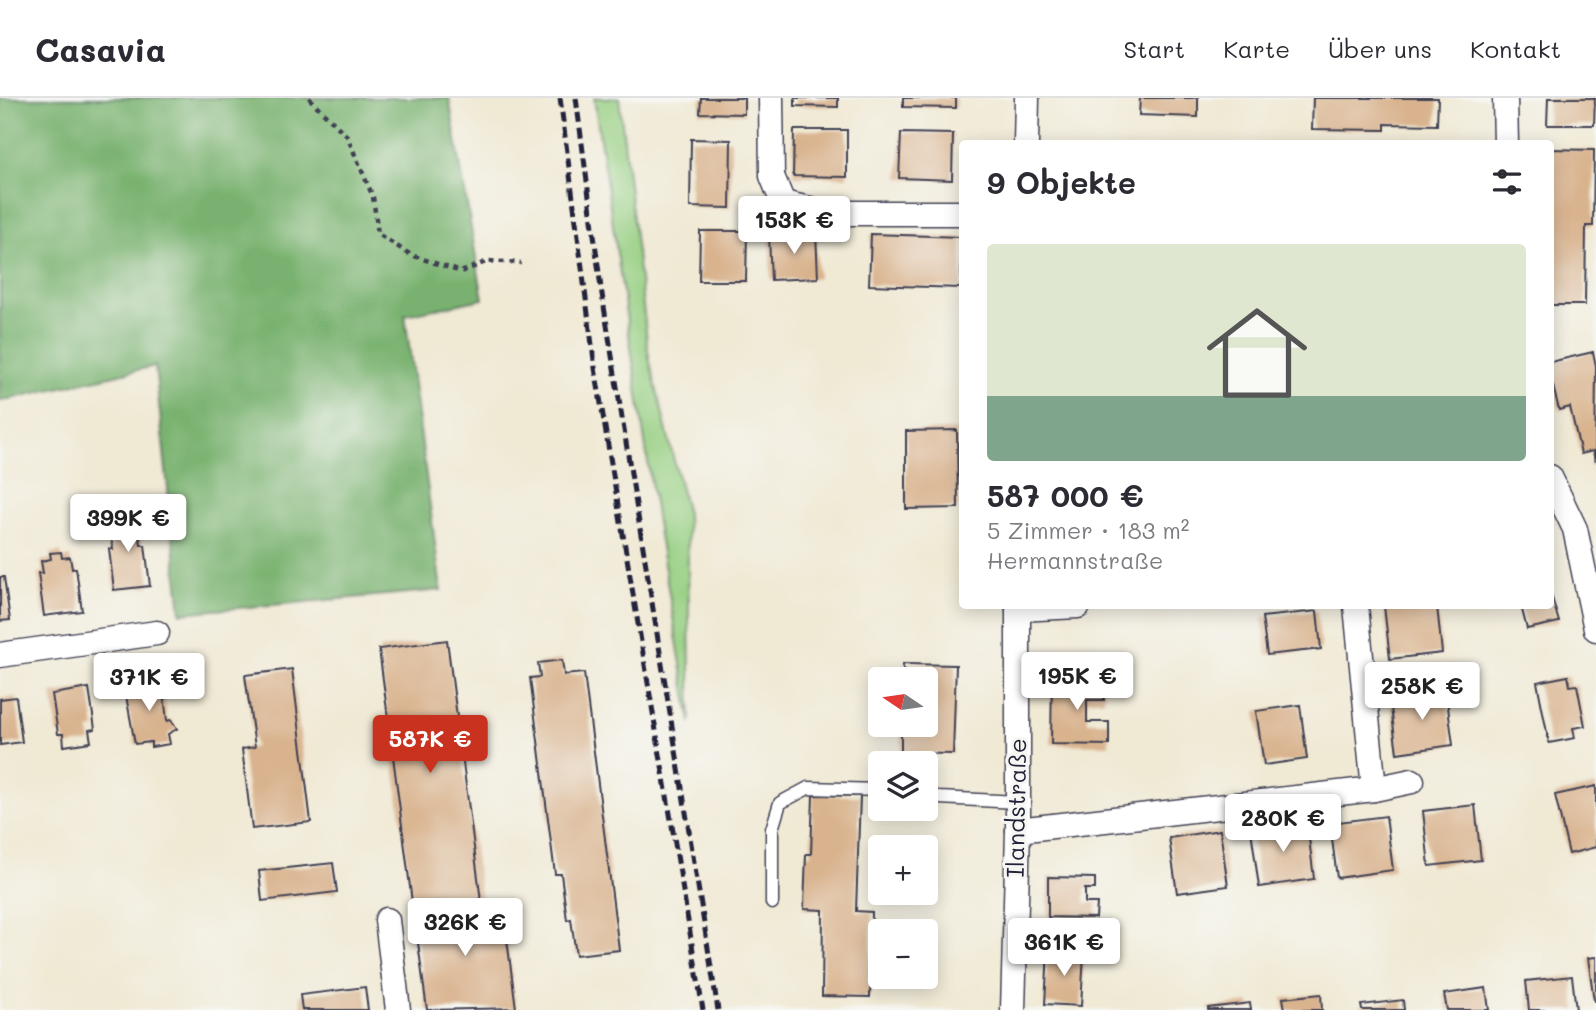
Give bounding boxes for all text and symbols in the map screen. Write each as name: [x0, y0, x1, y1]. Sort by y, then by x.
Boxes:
text: Casavia: [35, 27, 166, 70]
text: Start: [1123, 33, 1185, 64]
text: Karte: [1223, 33, 1290, 64]
text: Über uns: [1328, 33, 1432, 64]
text: Kontakt: [1470, 33, 1561, 64]
text: 9 Objekte: [987, 162, 1136, 202]
icon: filters: [1488, 163, 1526, 201]
pin: 153K €: [737, 197, 851, 256]
text: 153K €: [754, 204, 834, 234]
icon: home: [1194, 290, 1320, 416]
text: 587 000 €: [987, 475, 1144, 515]
pin: 399K €: [71, 494, 185, 554]
text: 399K €: [86, 502, 170, 532]
text: 5 Zimmer · 183 m²: [987, 515, 1190, 545]
text: Hermannstraße: [987, 545, 1163, 575]
pin: 195K €: [1020, 652, 1134, 712]
pin: 371K €: [92, 654, 206, 713]
text: 195K €: [1037, 660, 1117, 690]
text: 371K €: [110, 661, 188, 691]
pin: 258K €: [1365, 662, 1479, 722]
north arrow: [868, 667, 938, 737]
map controls: [868, 667, 938, 989]
text: 258K €: [1381, 670, 1463, 700]
pin: 587K €: [373, 716, 487, 775]
text: 587K €: [389, 723, 471, 753]
street label: Ilandstraße: [999, 738, 1032, 878]
button: layers: [868, 751, 938, 821]
pin: 280K €: [1226, 794, 1340, 854]
text: 280K €: [1241, 802, 1325, 832]
button: +: [868, 835, 938, 905]
pin: 326K €: [408, 898, 522, 958]
text: 326K €: [424, 906, 506, 936]
pin: 361K €: [1007, 918, 1121, 978]
button: −: [868, 919, 938, 989]
text: 361K €: [1024, 926, 1104, 956]

